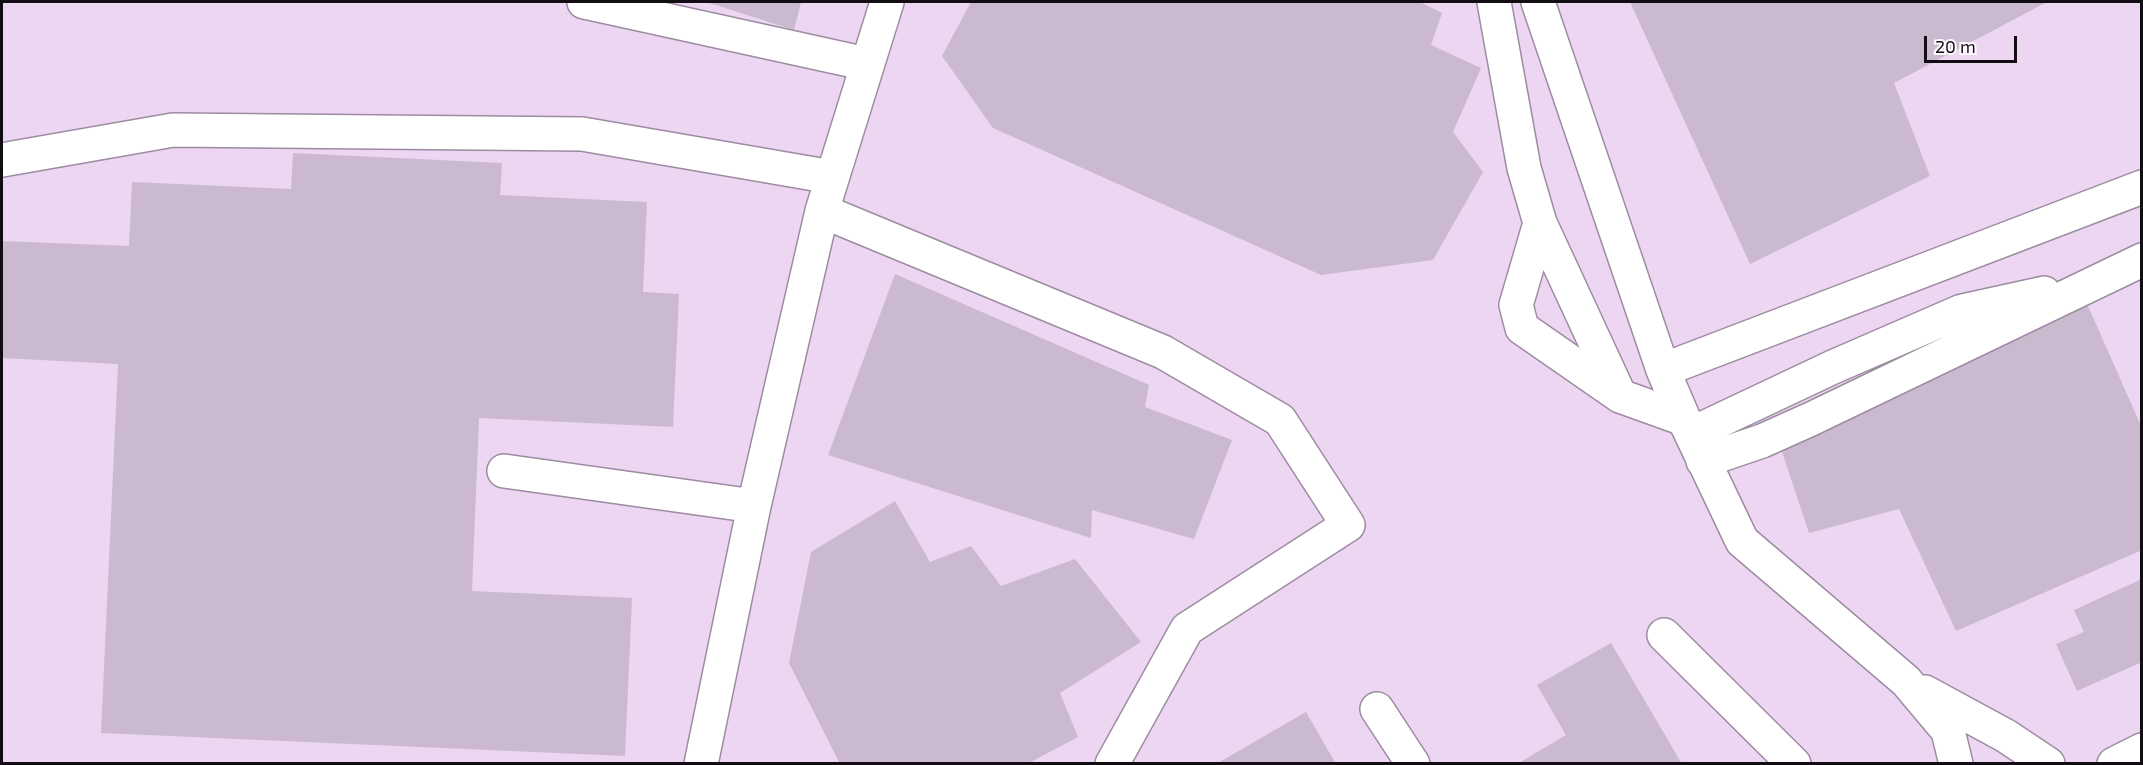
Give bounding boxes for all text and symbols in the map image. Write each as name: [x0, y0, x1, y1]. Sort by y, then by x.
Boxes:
scale bar: [1927, 24, 2020, 62]
text: 20 m: [1935, 35, 1976, 57]

